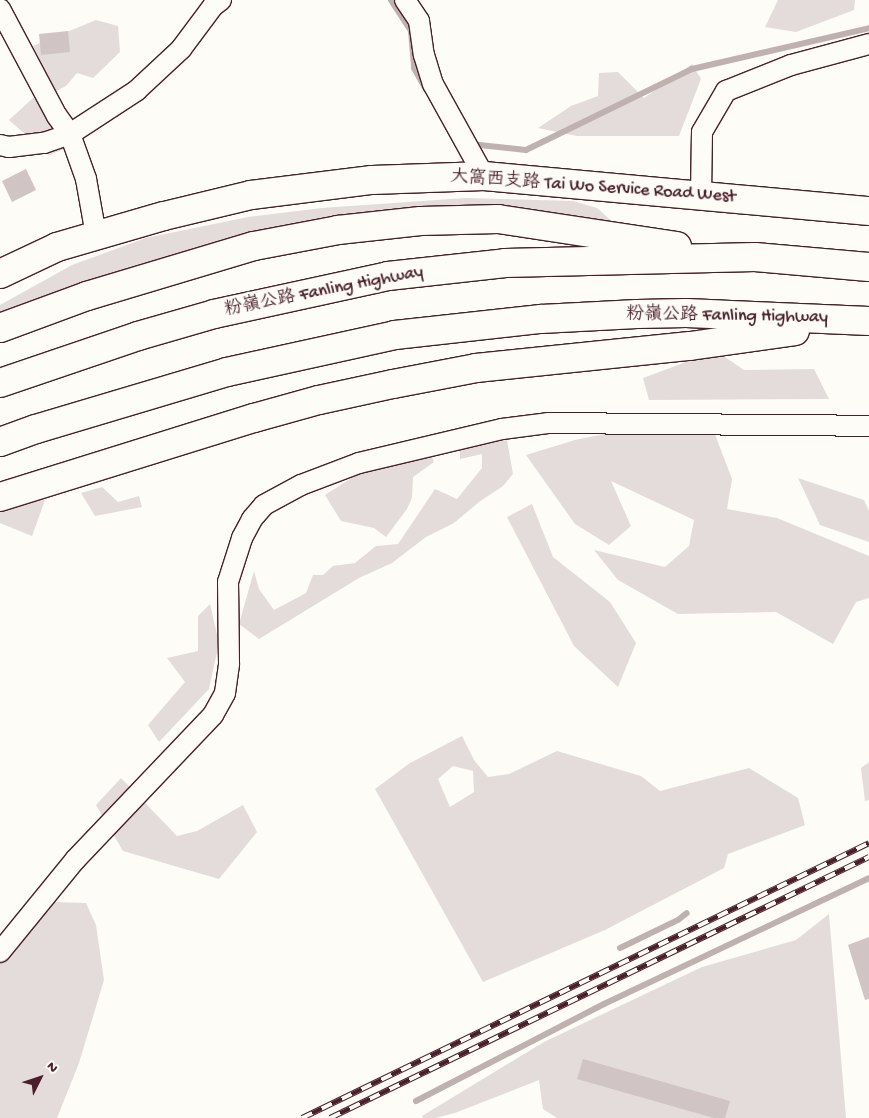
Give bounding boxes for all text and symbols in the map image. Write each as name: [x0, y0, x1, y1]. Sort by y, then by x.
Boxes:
street label: 大窩西支路 Tai Wo Service Road West: [450, 167, 736, 209]
street label: 粉嶺公路 Fanling Highway: [223, 262, 425, 322]
street label: 粉嶺公路 Fanling Highway: [626, 304, 828, 330]
north arrow: [15, 1053, 65, 1103]
text: N: [42, 1059, 61, 1077]

